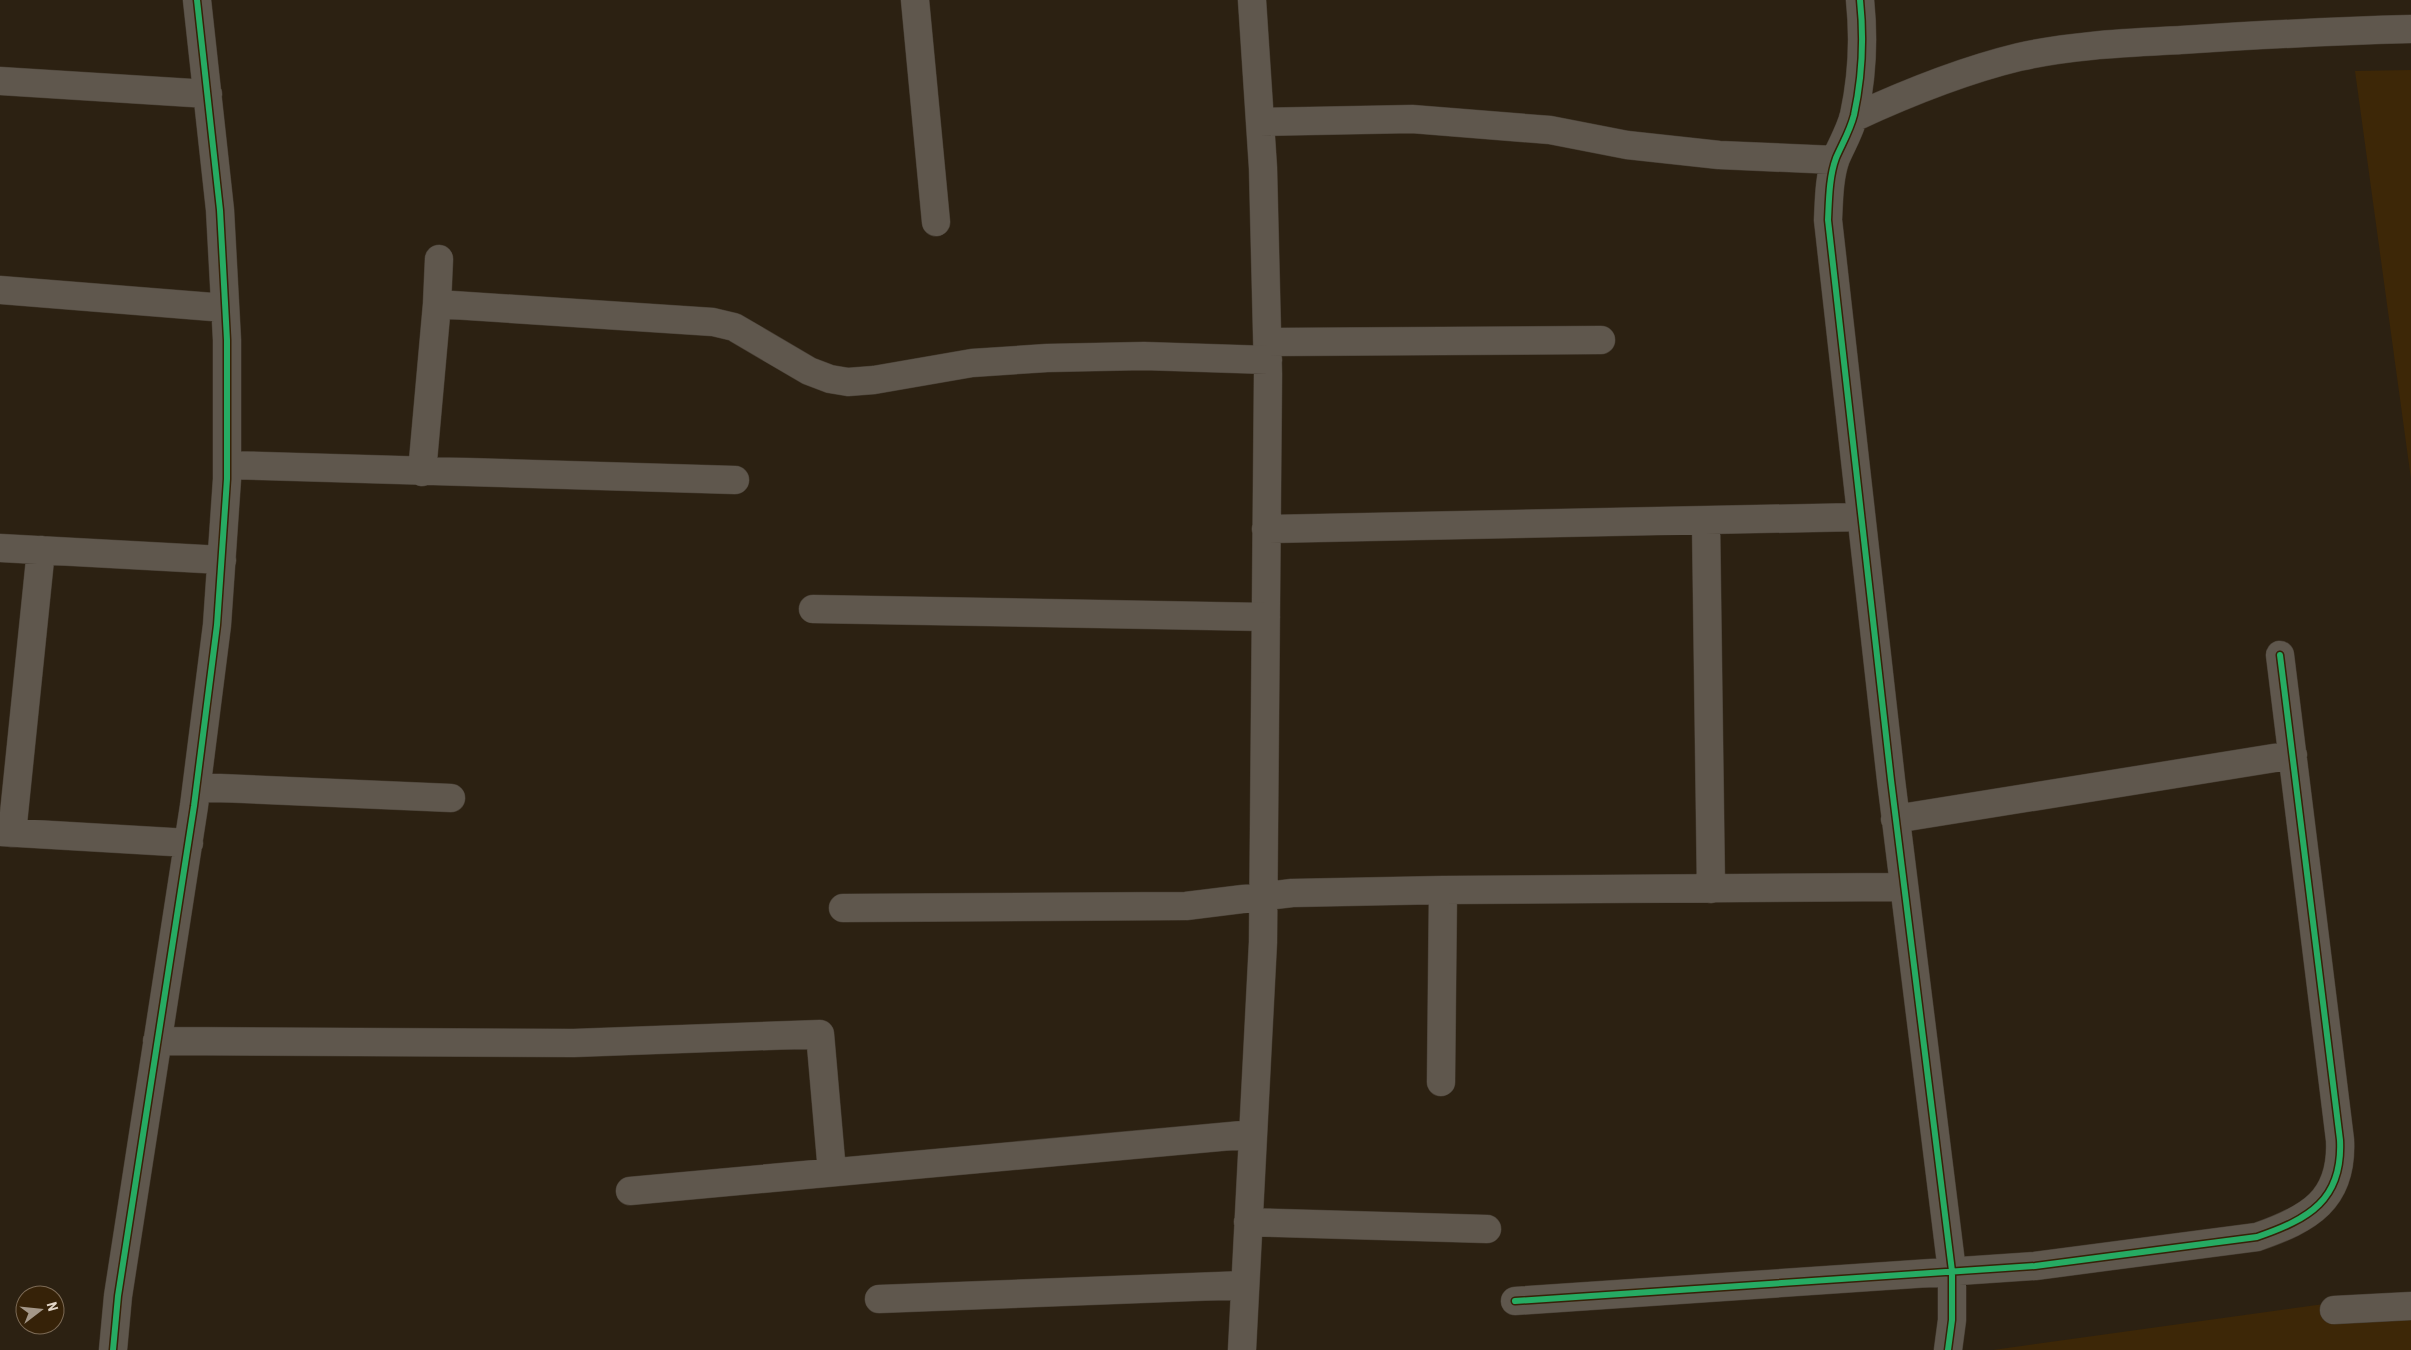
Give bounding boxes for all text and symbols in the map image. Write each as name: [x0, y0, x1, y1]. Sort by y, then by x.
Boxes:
north arrow: [15, 1285, 65, 1335]
text: N: [44, 1300, 61, 1313]

